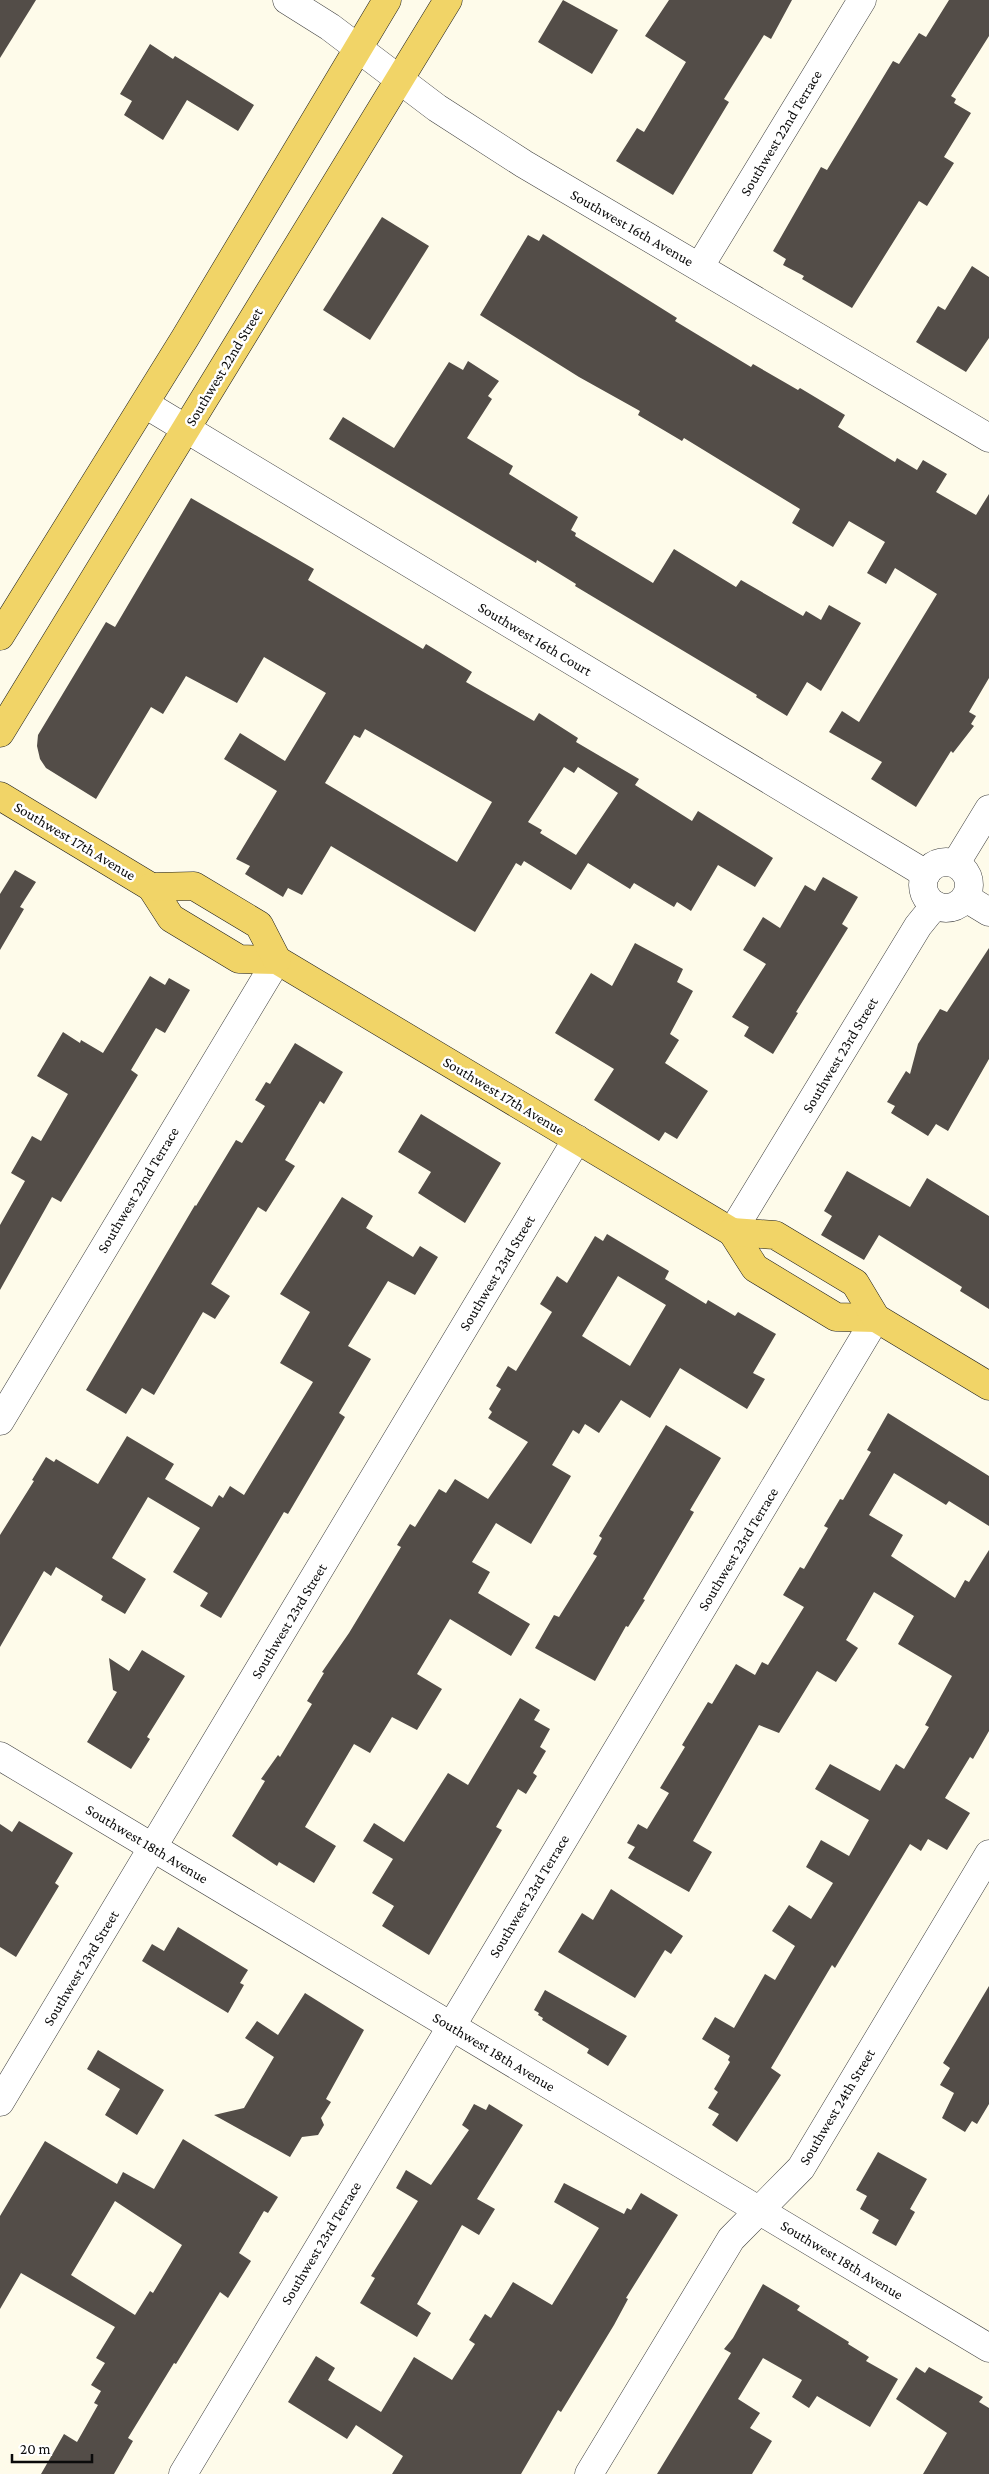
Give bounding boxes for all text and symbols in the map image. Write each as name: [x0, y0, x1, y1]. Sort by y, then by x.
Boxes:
street label: Southwest 22nd Terrace: [737, 67, 825, 199]
street label: Southwest 16th Avenue: [568, 186, 697, 270]
street label: Southwest 22nd Street: [182, 304, 266, 429]
street label: Southwest 16th Court: [475, 599, 595, 680]
street label: Southwest 17th Avenue: [12, 799, 139, 884]
street label: Southwest 23rd Street: [799, 994, 881, 1116]
street label: Southwest 17th Avenue: [441, 1054, 568, 1139]
street label: Southwest 22nd Terrace: [94, 1124, 182, 1256]
street label: Southwest 23rd Street: [456, 1212, 538, 1334]
street label: Southwest 23rd Terrace: [695, 1484, 781, 1613]
street label: Southwest 23rd Street: [248, 1560, 330, 1682]
street label: Southwest 18th Avenue: [83, 1801, 211, 1887]
street label: Southwest 23rd Terrace: [486, 1831, 572, 1960]
street label: Southwest 23rd Street: [40, 1907, 122, 2029]
street label: Southwest 18th Avenue: [430, 2009, 558, 2095]
street label: Southwest 24th Street: [796, 2045, 878, 2168]
street label: Southwest 23rd Terrace: [278, 2178, 364, 2307]
street label: Southwest 18th Avenue: [778, 2217, 906, 2303]
scale bar: [12, 2432, 92, 2464]
text: 20 m: [20, 2441, 51, 2457]

